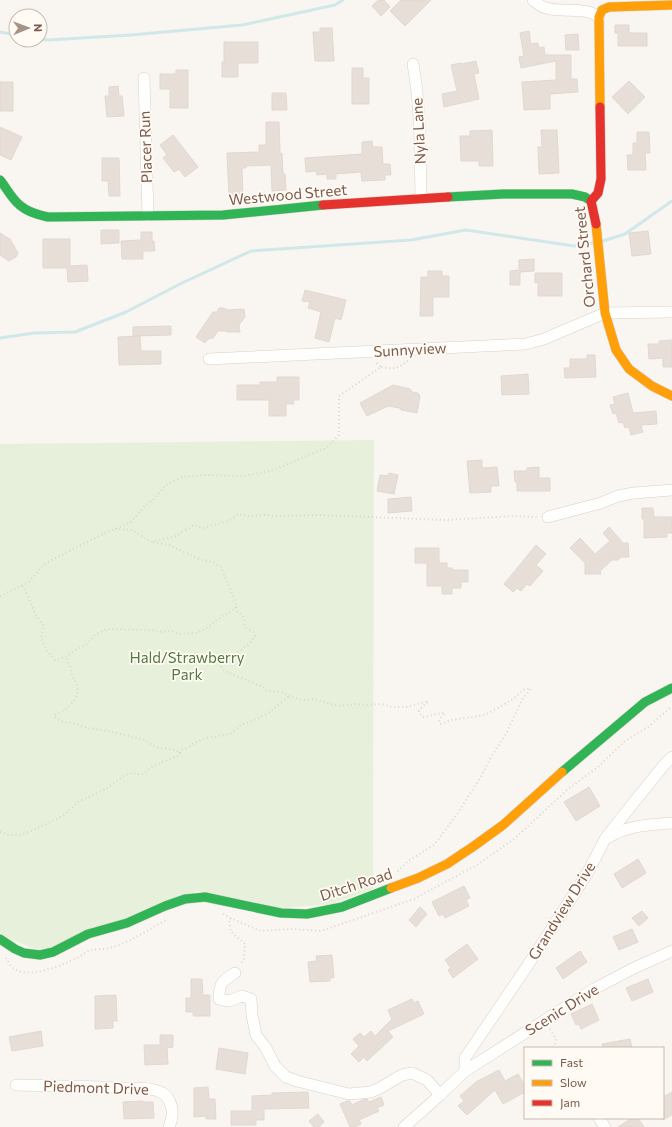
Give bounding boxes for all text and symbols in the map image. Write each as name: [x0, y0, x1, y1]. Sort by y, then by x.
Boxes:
north arrow: [8, 8, 48, 48]
text: N: [32, 24, 45, 32]
street label: Nyla Lane: [407, 97, 429, 165]
street label: Placer Run: [135, 111, 155, 183]
street label: Westwood Street: [228, 180, 348, 208]
street label: Orchard Street: [570, 206, 598, 309]
street label: Sunnyview: [373, 338, 447, 360]
park label: Hald/Strawberry Park: [129, 648, 245, 683]
street label: Grandview Drive: [524, 858, 599, 963]
street label: Ditch Road: [317, 864, 394, 904]
street label: Scenic Drive: [521, 979, 602, 1039]
legend: [524, 1047, 664, 1119]
text: Fast: [560, 1055, 583, 1069]
text: Slow: [560, 1075, 587, 1089]
street label: Piedmont Drive: [43, 1076, 149, 1098]
text: Jam: [560, 1095, 580, 1110]

